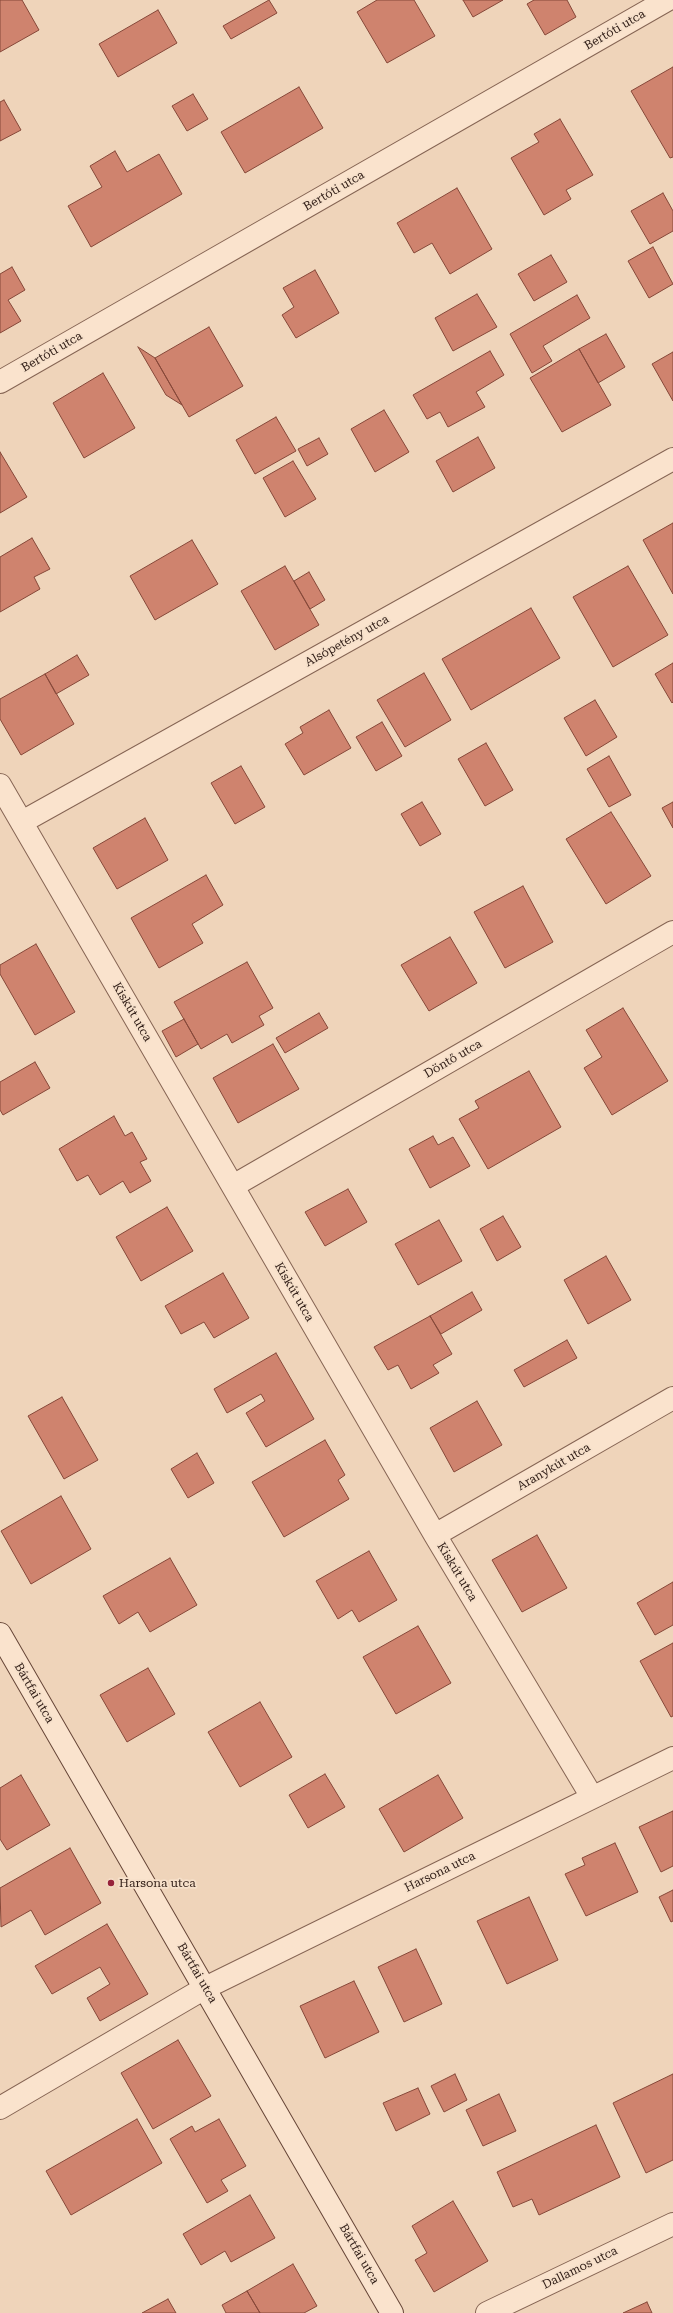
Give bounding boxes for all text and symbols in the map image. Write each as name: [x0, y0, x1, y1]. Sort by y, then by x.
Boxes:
street label: Bertóti utca: [582, 7, 648, 53]
street label: Bertóti utca: [301, 168, 367, 214]
street label: Bertóti utca: [19, 329, 85, 375]
street label: Alsópetény utca: [303, 612, 391, 670]
street label: Kiskút utca: [109, 980, 155, 1044]
street label: Döntő utca: [422, 1037, 484, 1081]
street label: Kiskút utca: [271, 1260, 317, 1324]
street label: Aranykút utca: [515, 1440, 593, 1494]
street label: Kiskút utca: [434, 1540, 480, 1604]
street label: Bártfai utca: [11, 1660, 57, 1726]
street label: Harsona utca: [402, 1849, 478, 1895]
place label: Harsona utca: [119, 1876, 196, 1890]
marker: Harsona utca: [106, 1878, 116, 1888]
street label: Bártfai utca: [174, 1940, 220, 2006]
street label: Bártfai utca: [336, 2221, 382, 2287]
street label: Dallamos utca: [540, 2244, 620, 2292]

